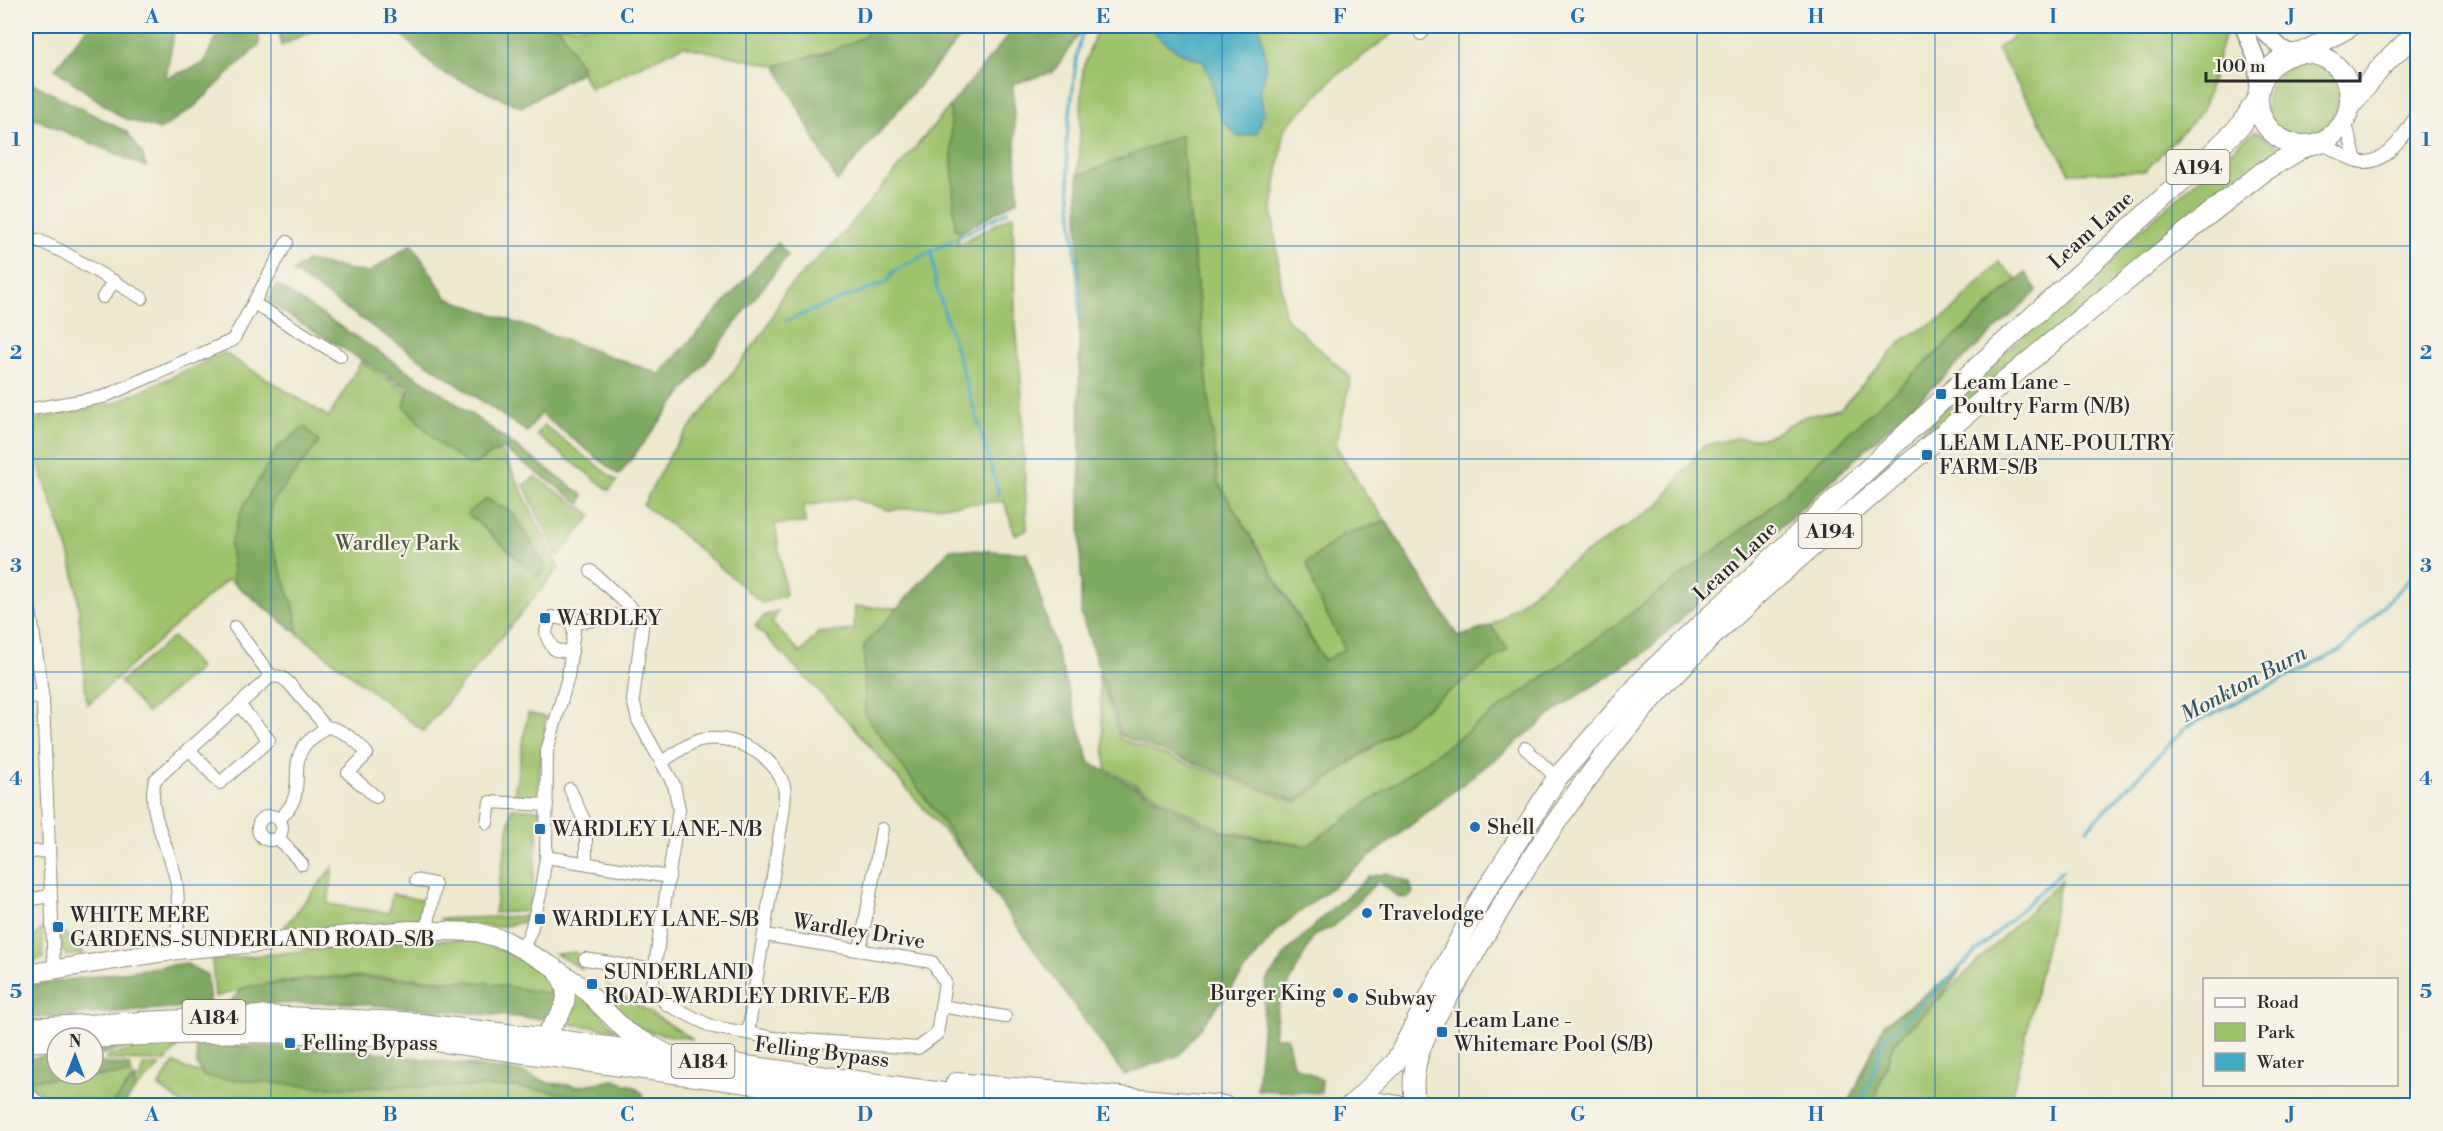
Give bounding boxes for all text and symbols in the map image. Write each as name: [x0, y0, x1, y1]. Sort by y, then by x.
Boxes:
text: A: [144, 5, 160, 30]
text: B: [382, 5, 398, 30]
text: C: [620, 5, 634, 30]
text: D: [857, 5, 873, 30]
text: E: [1096, 5, 1110, 30]
text: F: [1333, 5, 1347, 30]
text: G: [1570, 5, 1586, 30]
text: H: [1808, 5, 1825, 30]
text: I: [2049, 5, 2057, 30]
text: J: [2284, 5, 2295, 30]
scale bar: [2206, 45, 2360, 83]
text: 100 m: [2215, 55, 2266, 78]
text: 1: [11, 128, 21, 153]
text: 1: [2421, 128, 2431, 153]
road number: A194: [2166, 150, 2230, 184]
street label: Leam Lane: [2044, 186, 2140, 276]
text: 2: [10, 341, 22, 366]
text: 2: [2420, 341, 2432, 366]
place label: Leam Lane - Poultry Farm (N/B): [1953, 370, 2130, 420]
marker: Leam Lane - Poultry Farm (N/B): [1934, 387, 1948, 401]
place label: LEAM LANE-POULTRY FARM-S/B: [1939, 431, 2175, 481]
marker: LEAM LANE-POULTRY FARM-S/B: [1920, 448, 1934, 462]
road number: A194: [1798, 514, 1862, 548]
street label: Leam Lane: [1688, 516, 1783, 607]
park label: Wardley Park: [334, 531, 460, 557]
text: 3: [10, 554, 22, 579]
text: 3: [2420, 554, 2432, 579]
place label: WARDLEY: [556, 606, 663, 632]
marker: WARDLEY: [538, 611, 552, 625]
water label: Monkton Burn: [2176, 639, 2312, 729]
text: 4: [9, 767, 23, 792]
text: 4: [2419, 767, 2433, 792]
place label: Shell: [1487, 815, 1535, 841]
place label: WARDLEY LANE-N/B: [551, 817, 763, 843]
marker: Shell: [1468, 820, 1482, 834]
marker: WARDLEY LANE-N/B: [533, 822, 547, 836]
place label: Travelodge: [1379, 901, 1484, 927]
place label: WHITE MERE GARDENS-SUNDERLAND ROAD-S/B: [69, 903, 435, 953]
marker: Travelodge: [1360, 906, 1374, 920]
place label: WARDLEY LANE-S/B: [551, 907, 760, 933]
street label: Wardley Drive: [790, 909, 927, 955]
marker: WARDLEY LANE-S/B: [533, 912, 547, 926]
marker: WHITE MERE GARDENS-SUNDERLAND ROAD-S/B: [51, 920, 65, 934]
place label: SUNDERLAND ROAD-WARDLEY DRIVE-E/B: [604, 960, 890, 1010]
marker: SUNDERLAND ROAD-WARDLEY DRIVE-E/B: [585, 977, 599, 991]
legend: [2203, 978, 2398, 1086]
text: 5: [10, 980, 22, 1005]
text: 5: [2420, 980, 2432, 1005]
place label: Burger King: [1209, 981, 1326, 1007]
marker: Burger King: [1331, 986, 1345, 1000]
place label: Subway: [1365, 986, 1437, 1012]
marker: Subway: [1346, 991, 1360, 1005]
text: Road: [2257, 991, 2300, 1014]
road number: A184: [182, 1000, 246, 1034]
place label: Leam Lane - Whitemare Pool (S/B): [1453, 1008, 1654, 1058]
text: Park: [2257, 1021, 2296, 1044]
marker: Leam Lane - Whitemare Pool (S/B): [1435, 1025, 1449, 1039]
north arrow: [45, 1026, 105, 1086]
place label: Felling Bypass: [302, 1031, 438, 1057]
text: N: [69, 1032, 82, 1052]
street label: Felling Bypass: [753, 1032, 891, 1074]
marker: Felling Bypass: [283, 1036, 297, 1050]
road number: A184: [672, 1044, 734, 1078]
text: Water: [2256, 1051, 2305, 1074]
text: A: [144, 1103, 160, 1128]
text: B: [382, 1103, 398, 1128]
text: C: [620, 1103, 634, 1128]
text: D: [857, 1103, 873, 1128]
text: E: [1096, 1103, 1110, 1128]
text: F: [1333, 1103, 1347, 1128]
text: G: [1570, 1103, 1586, 1128]
text: H: [1808, 1103, 1825, 1128]
text: I: [2049, 1103, 2057, 1128]
text: J: [2284, 1103, 2295, 1128]

